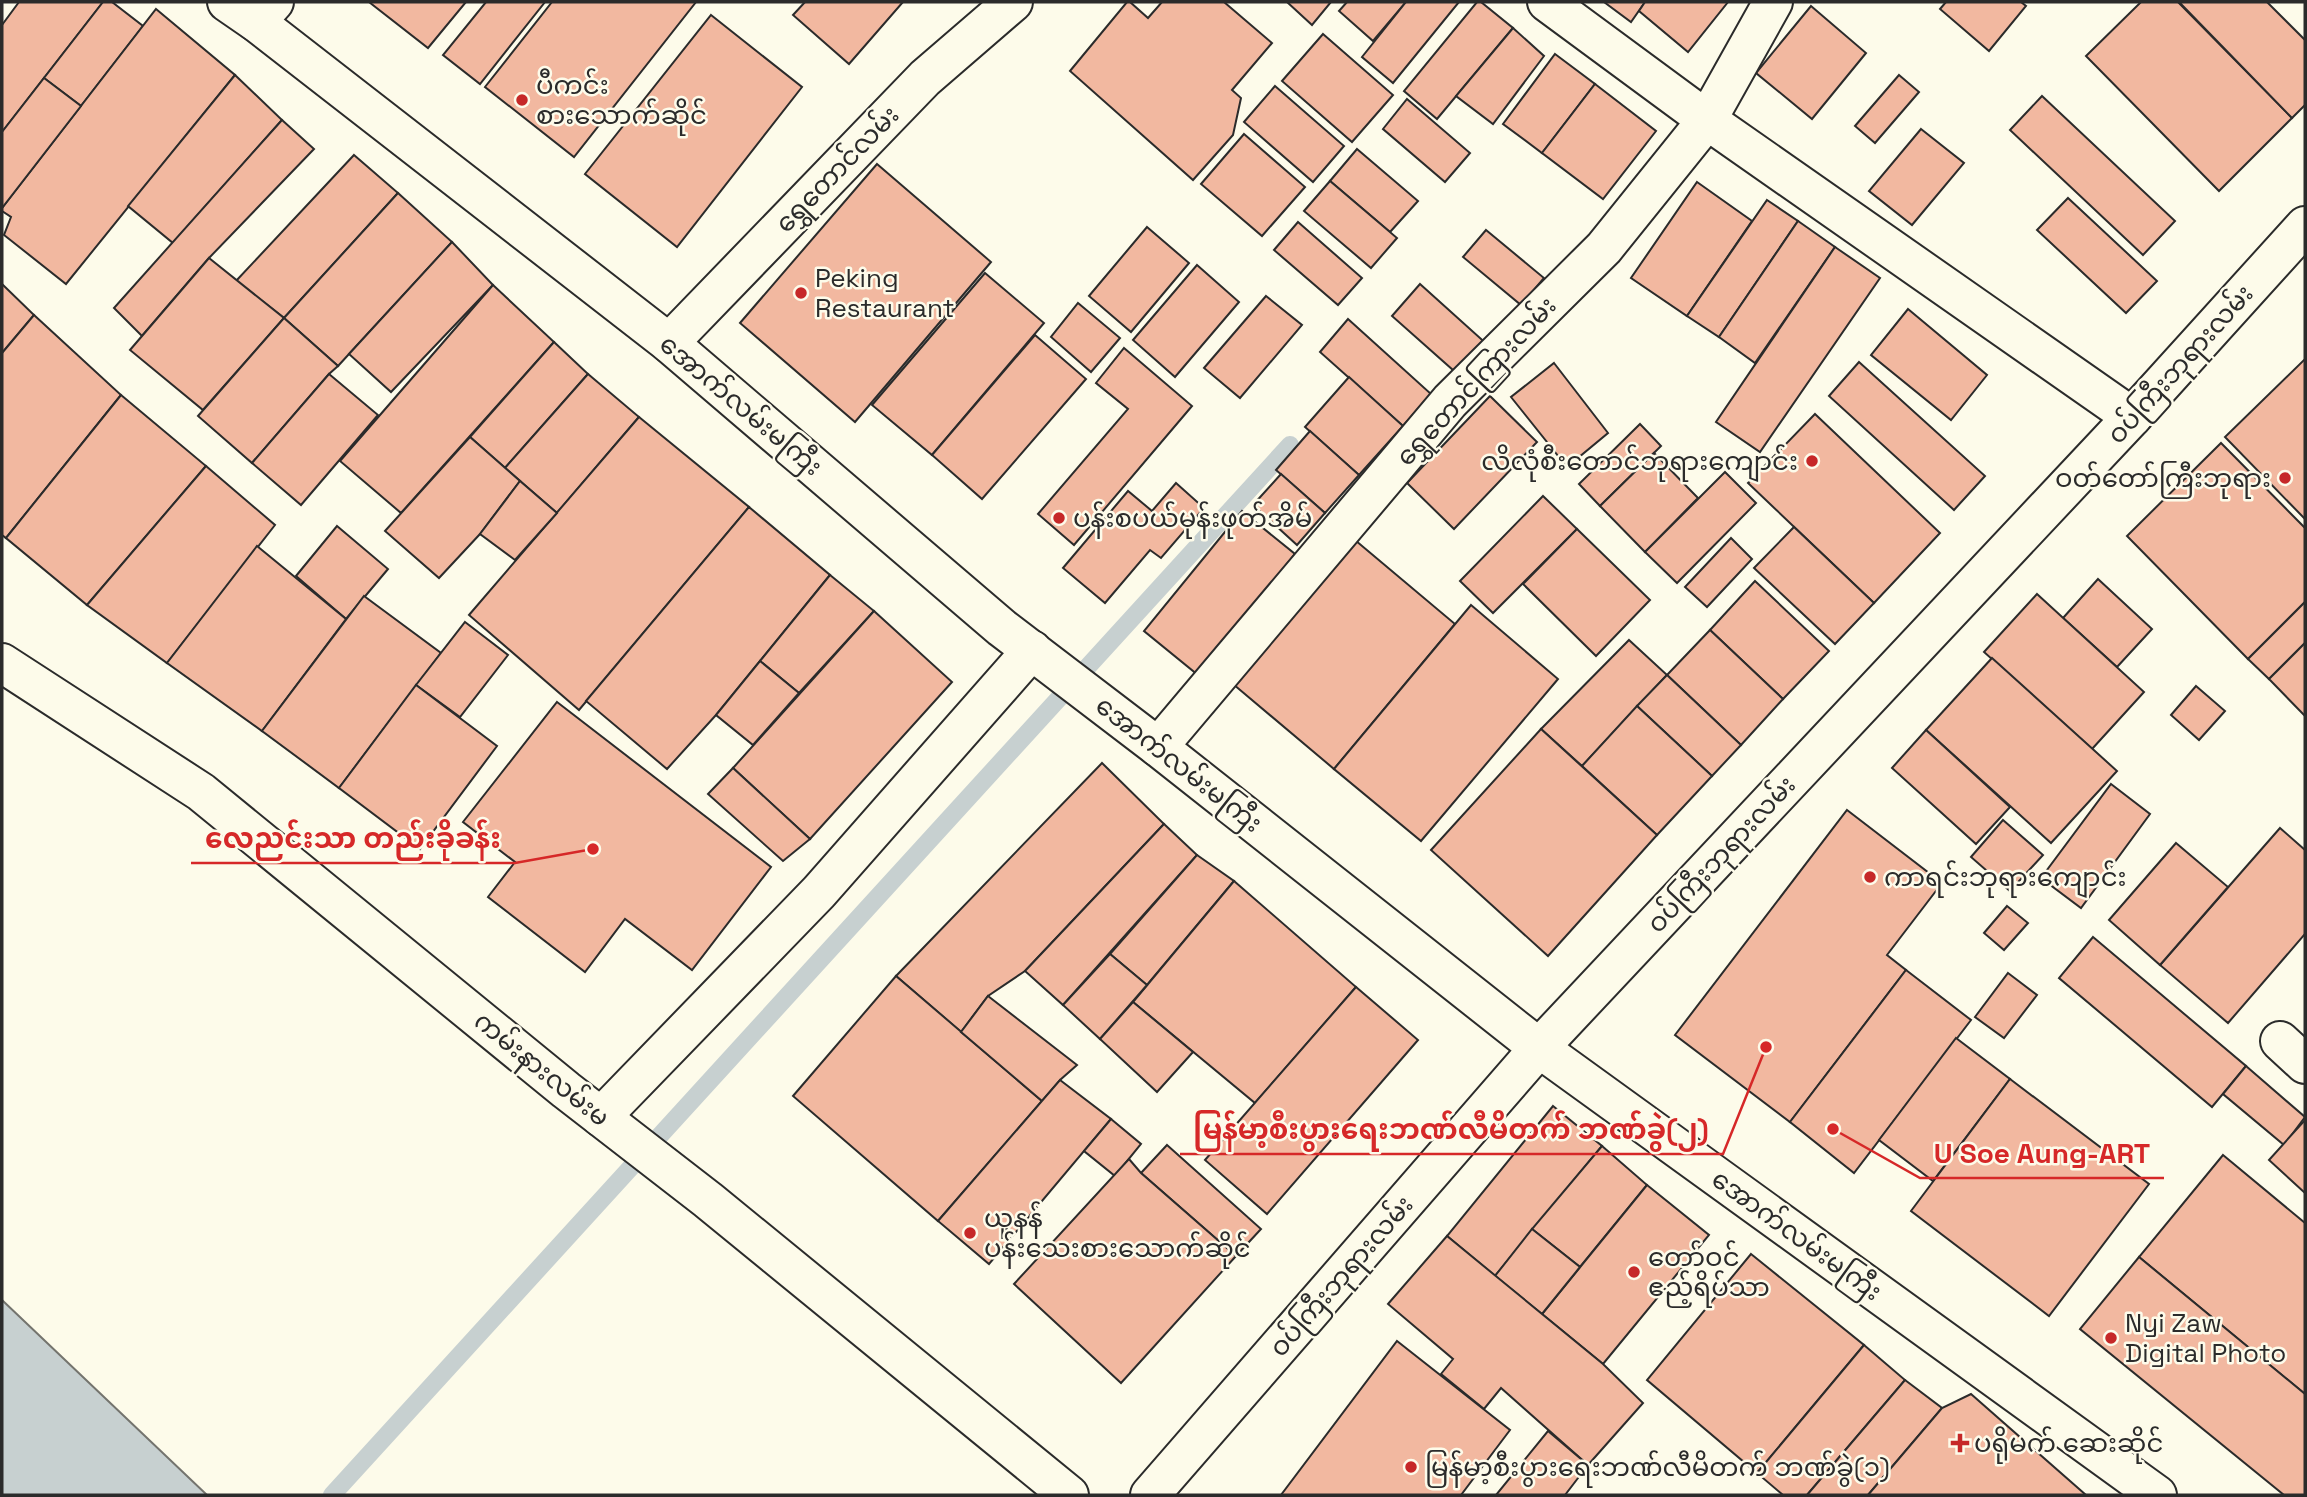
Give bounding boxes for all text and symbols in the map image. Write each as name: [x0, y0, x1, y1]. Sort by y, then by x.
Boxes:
place label: ပီကင်း စားသောက်ဆိုင်: [536, 68, 707, 136]
marker: ပီကင်း စားသောက်ဆိုင်: [514, 92, 530, 108]
street label: ရွှေတောင်လမ်း: [768, 98, 909, 243]
place label: Peking Restaurant: [815, 261, 954, 325]
street label: ဝပ်ကြီးဘုရားလမ်း: [2099, 277, 2264, 454]
marker: Peking Restaurant: [793, 285, 809, 301]
street label: ရွှေတောင်ကြားလမ်း: [1389, 289, 1566, 476]
street label: အောက်လမ်းမကြီး: [650, 327, 829, 486]
place label: လိလုံစီးတောင်ဘုရားကျောင်း: [1481, 444, 1798, 482]
marker: လိလုံစီးတောင်ဘုရားကျောင်း: [1804, 453, 1820, 469]
place label: ဝတ်တော်ကြီးဘုရား: [2055, 461, 2271, 499]
marker: ဝတ်တော်ကြီးဘုရား: [2277, 470, 2293, 486]
place label: ပန်းစပယ်မုန်းဖုတ်အိမ်: [1073, 501, 1312, 539]
marker: ပန်းစပယ်မုန်းဖုတ်အိမ်: [1051, 510, 1067, 526]
street label: အောက်လမ်းမကြီး: [1086, 688, 1269, 843]
street label: ဝပ်ကြီးဘုရားလမ်း: [1639, 768, 1806, 943]
callout: လေညင်းသာ တည်းခိုခန်း: [191, 814, 515, 863]
text: လေညင်းသာ တည်းခိုခန်း: [205, 819, 501, 861]
place label: ကာရင်းဘုရားကျောင်း: [1884, 860, 2127, 898]
marker: ကာရင်းဘုရားကျောင်း: [1862, 869, 1878, 885]
street label: ကမ်းနားလမ်းမ: [465, 1004, 617, 1137]
callout: မြန်မာ့စီးပွားရေးဘဏ်လီမိတက် ဘဏ်ခွဲ(၂): [1180, 1105, 1723, 1154]
text: မြန်မာ့စီးပွားရေးဘဏ်လီမိတက် ဘဏ်ခွဲ(၂): [1193, 1110, 1709, 1152]
callout: U Soe Aung-ART: [1920, 1129, 2164, 1178]
text: U Soe Aung-ART: [1934, 1135, 2150, 1171]
street label: အောက်လမ်းမကြီး: [1703, 1162, 1889, 1312]
street label: ဝပ်ကြီးဘုရားလမ်း: [1262, 1188, 1423, 1366]
place label: ယူနန် ပန်းသေးစားသောက်ဆိုင်: [984, 1201, 1251, 1269]
marker: ယူနန် ပန်းသေးစားသောက်ဆိုင်: [962, 1225, 978, 1241]
place label: တော်ဝင် ဧည့်ရိပ်သာ: [1648, 1240, 1770, 1308]
marker: တော်ဝင် ဧည့်ရိပ်သာ: [1626, 1264, 1642, 1280]
place label: Nyi Zaw Digital Photo: [2125, 1306, 2286, 1370]
marker: Nyi Zaw Digital Photo: [2103, 1330, 2119, 1346]
place label: ပရိုမက် ဆေးဆိုင်: [1974, 1426, 2163, 1464]
marker: ပရိုမက် ဆေးဆိုင်: [1952, 1435, 1968, 1451]
place label: မြန်မာ့စီးပွားရေးဘဏ်လီမိတက် ဘဏ်ခွဲ(၁): [1425, 1450, 1890, 1488]
marker: မြန်မာ့စီးပွားရေးဘဏ်လီမိတက် ဘဏ်ခွဲ(၁): [1403, 1459, 1419, 1475]

